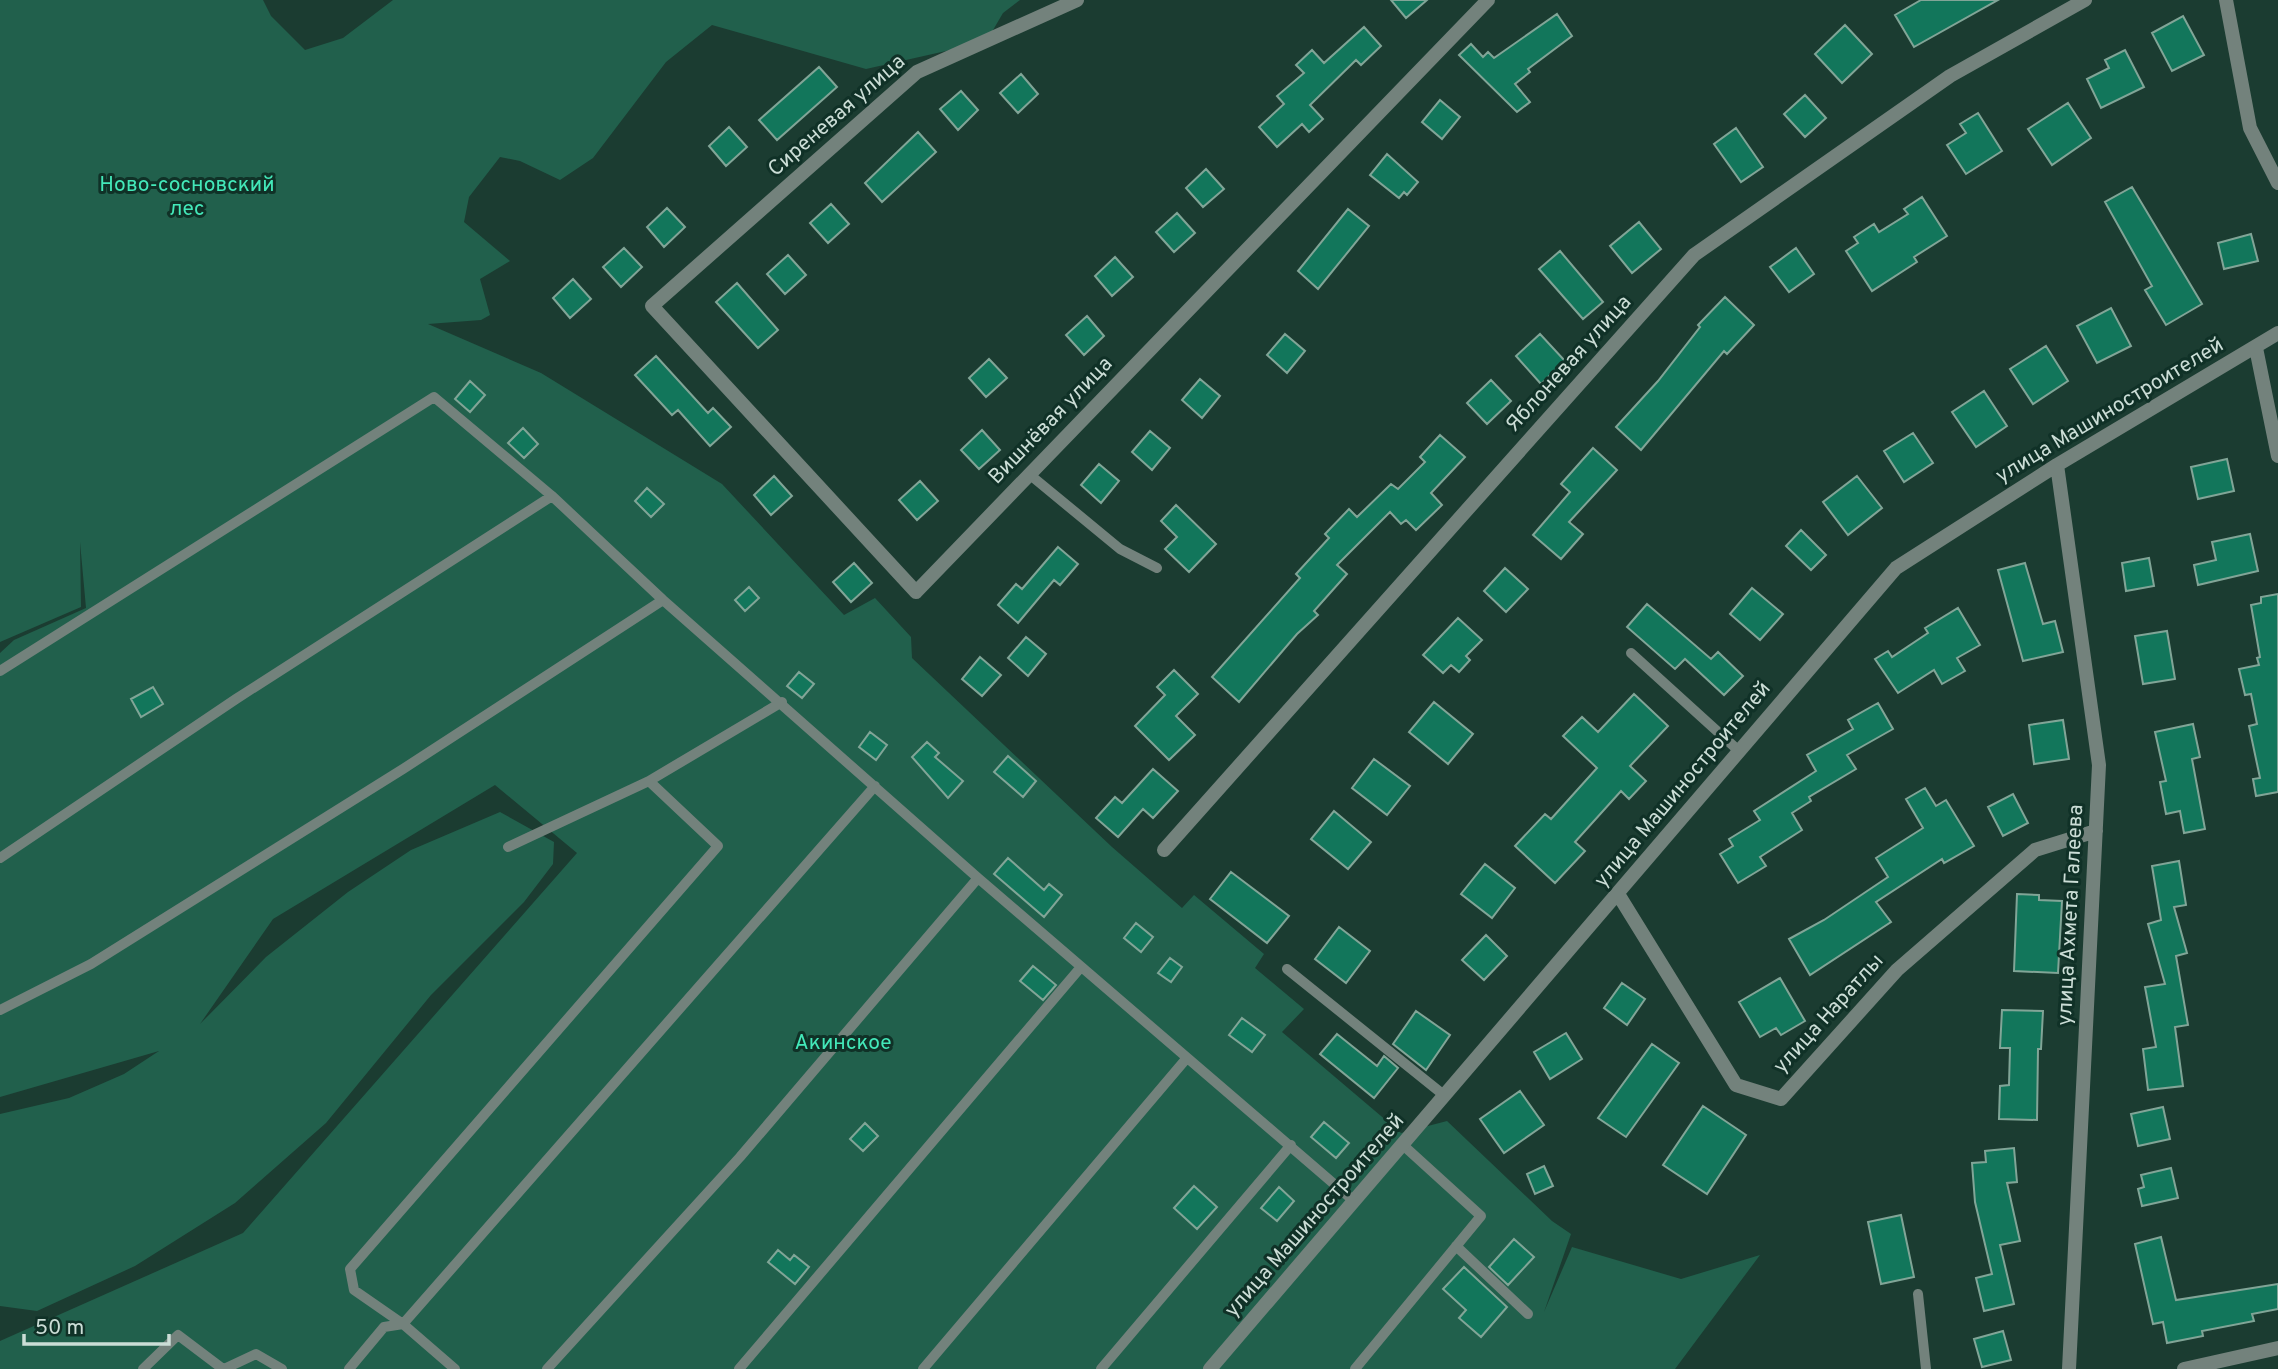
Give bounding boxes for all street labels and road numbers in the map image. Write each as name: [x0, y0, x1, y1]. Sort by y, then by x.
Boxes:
street label: Сиреневая улица: [763, 49, 911, 183]
street label: Яблоневая улица: [1500, 290, 1638, 438]
street label: улица Машиностроителей: [1991, 332, 2229, 490]
street label: Вишнёвая улица: [983, 351, 1119, 491]
street label: улица Машиностроителей: [1589, 676, 1777, 894]
street label: улица Ахмета Галеева: [2052, 804, 2090, 1026]
street label: улица Наратлы: [1768, 948, 1890, 1080]
street label: улица Машиностроителей: [1219, 1109, 1411, 1323]

